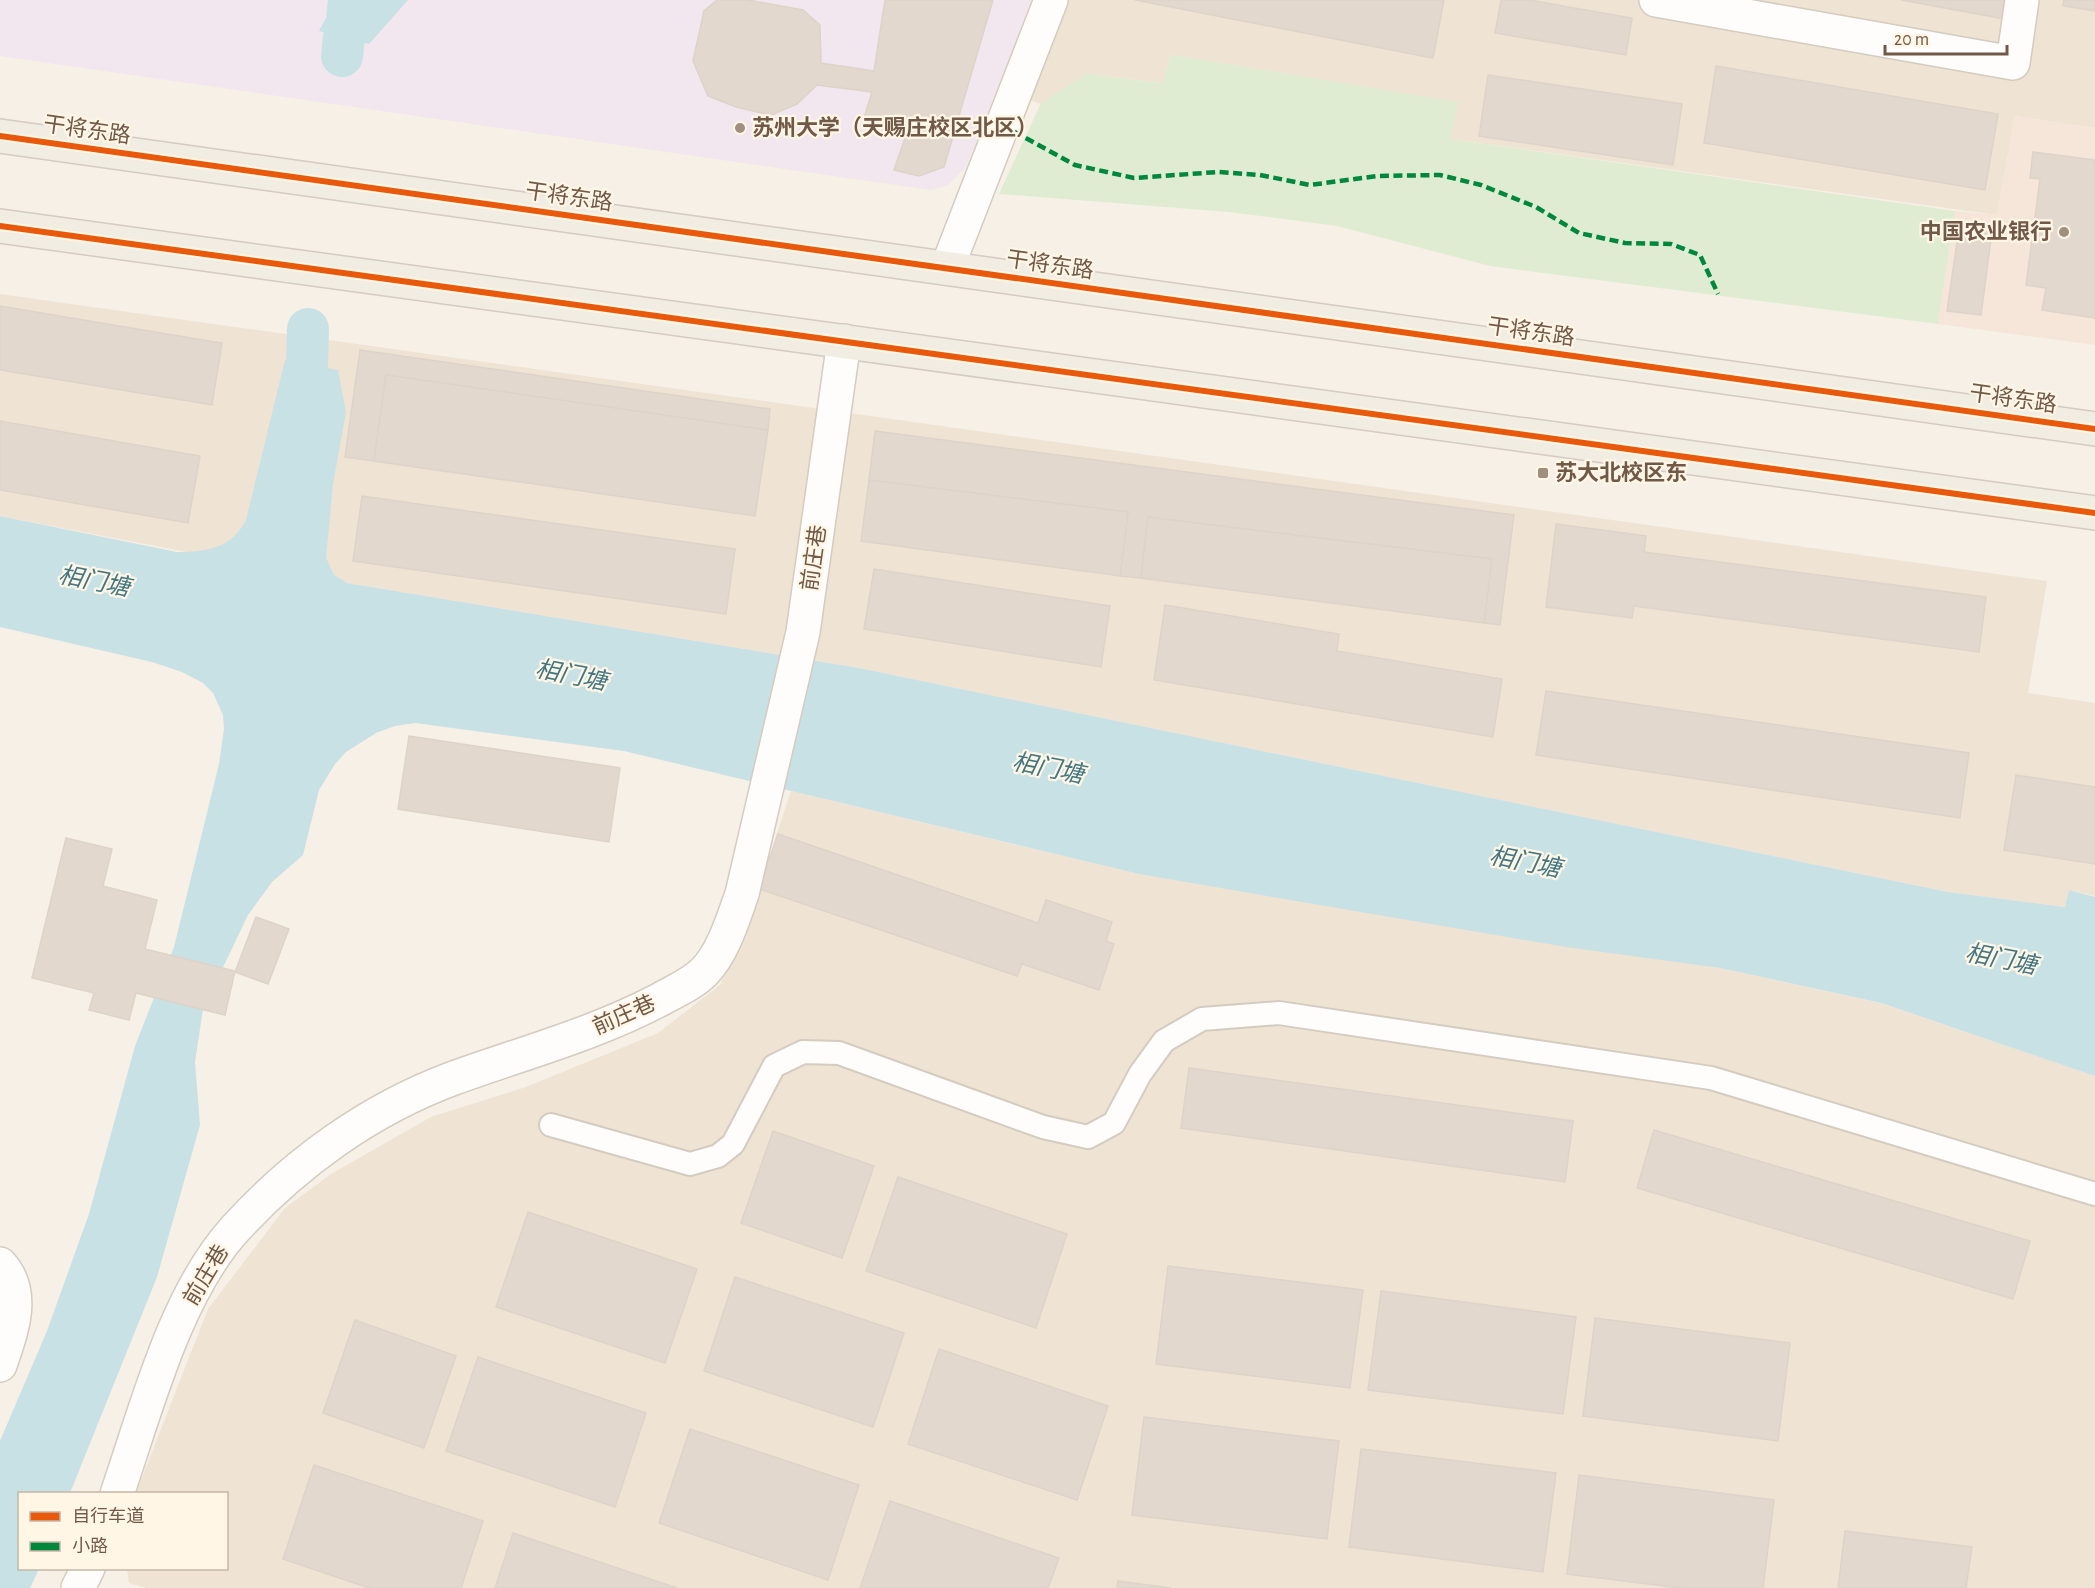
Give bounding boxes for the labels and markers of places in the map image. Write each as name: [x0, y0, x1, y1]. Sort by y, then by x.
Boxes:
place label: 苏州大学（天赐庄校区北区）: [752, 116, 1038, 139]
marker: 苏州大学（天赐庄校区北区）: [733, 121, 747, 135]
place label: 中国农业银行: [1920, 220, 2052, 243]
marker: 中国农业银行: [2057, 225, 2071, 239]
place label: 苏大北校区东: [1555, 461, 1687, 484]
marker: 苏大北校区东: [1536, 466, 1550, 480]

